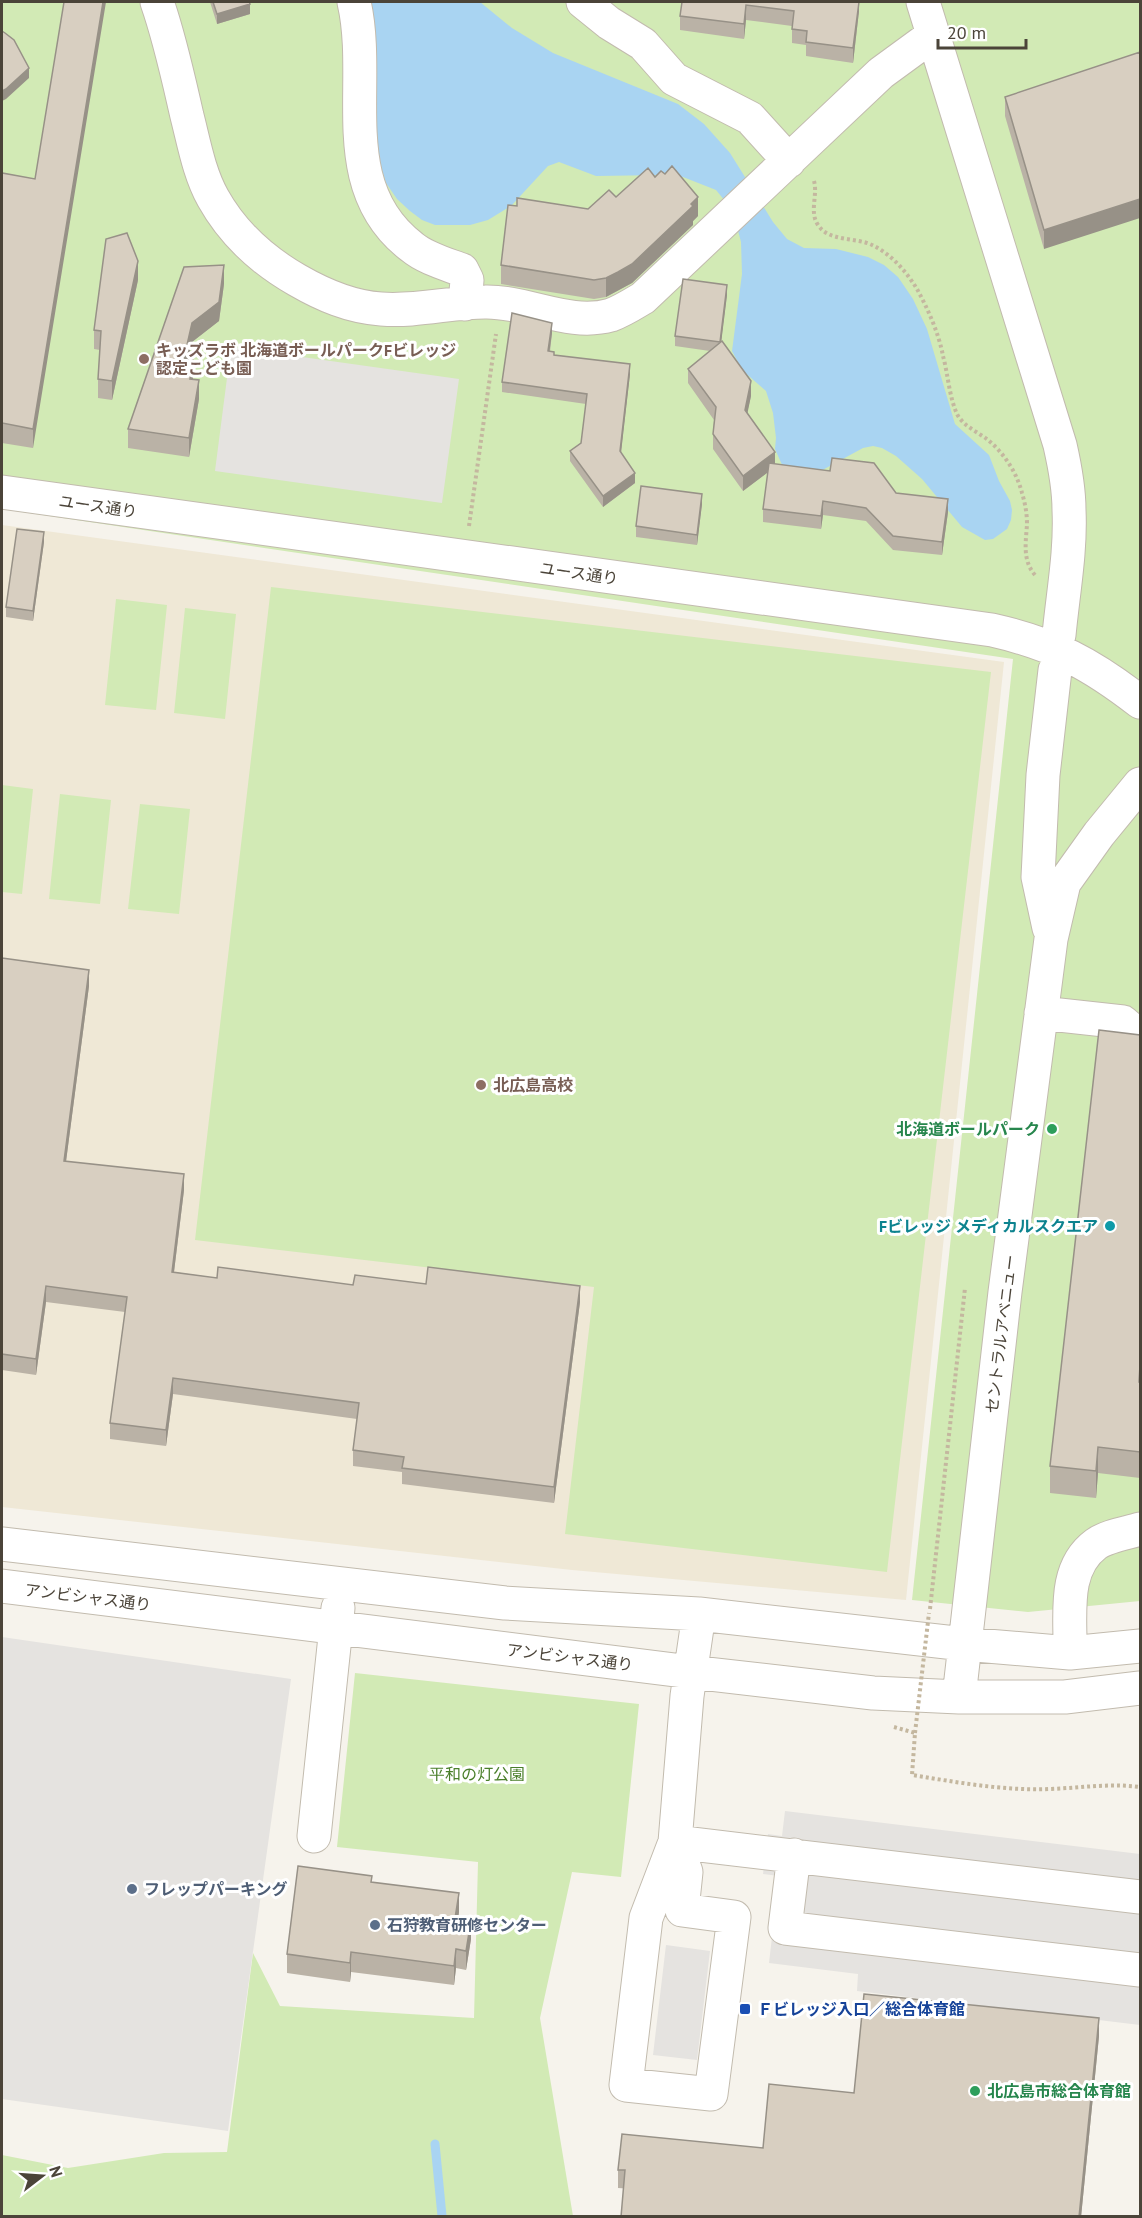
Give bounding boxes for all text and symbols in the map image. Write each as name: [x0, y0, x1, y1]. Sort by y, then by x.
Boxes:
scale bar: [938, 12, 1026, 50]
text: 20 m: [947, 21, 986, 44]
place label: キッズラボ 北海道ボールパークFビレッジ 認定こども園: [156, 340, 456, 378]
marker: キッズラボ 北海道ボールパークFビレッジ 認定こども園: [137, 352, 151, 366]
street label: ユース通り: [57, 491, 139, 521]
street label: ユース通り: [538, 558, 620, 588]
place label: 北広島高校: [493, 1075, 573, 1095]
marker: 北広島高校: [474, 1078, 488, 1092]
place label: 北海道ボールパーク: [896, 1119, 1040, 1139]
marker: 北海道ボールパーク: [1045, 1122, 1059, 1136]
place label: Fビレッジ メディカルスクエア: [879, 1216, 1098, 1236]
marker: Fビレッジ メディカルスクエア: [1103, 1219, 1117, 1233]
street label: セントラルアベニュー: [981, 1254, 1021, 1414]
street label: アンビシャス通り: [24, 1579, 152, 1615]
street label: アンビシャス通り: [506, 1639, 634, 1675]
park label: 平和の灯公園: [429, 1764, 525, 1784]
place label: フレップパーキング: [144, 1879, 288, 1899]
marker: フレップパーキング: [125, 1882, 139, 1896]
place label: 石狩教育研修センター: [387, 1915, 547, 1935]
marker: 石狩教育研修センター: [368, 1918, 382, 1932]
place label: Ｆビレッジ入口／総合体育館: [757, 1999, 965, 2019]
marker: Ｆビレッジ入口／総合体育館: [738, 2002, 752, 2016]
place label: 北広島市総合体育館: [987, 2081, 1131, 2101]
marker: 北広島市総合体育館: [968, 2084, 982, 2098]
north arrow: [12, 2146, 72, 2206]
text: N: [45, 2164, 67, 2180]

